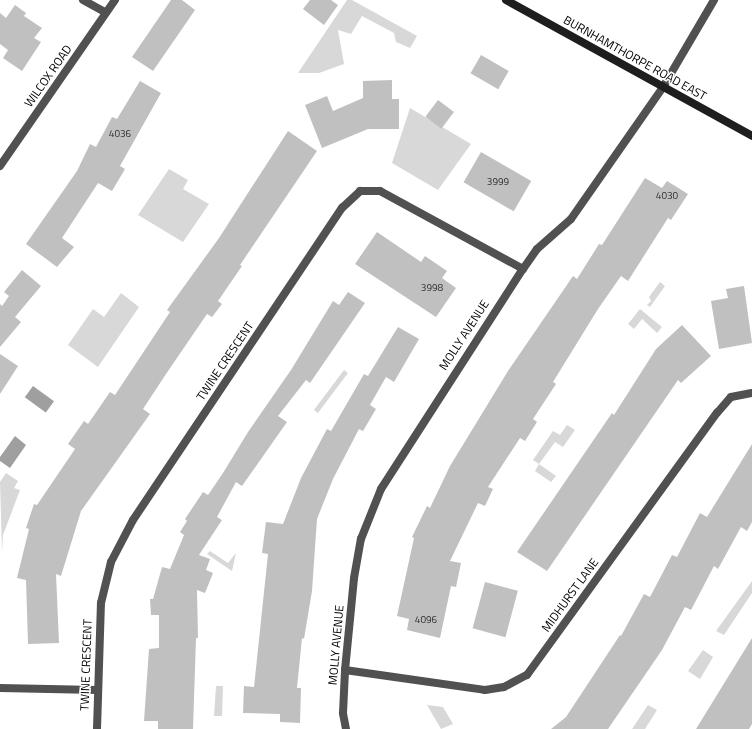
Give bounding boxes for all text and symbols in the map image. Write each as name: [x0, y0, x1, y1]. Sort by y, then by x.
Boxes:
street label: BURNHAMTHORPE ROAD EAST: [561, 13, 709, 103]
street label: WILCOX ROAD: [21, 42, 75, 110]
house number: 4036: [109, 128, 131, 140]
house number: 3999: [487, 176, 509, 188]
house number: 4030: [656, 190, 678, 202]
house number: 3998: [421, 282, 443, 294]
street label: MOLLY AVENUE: [436, 297, 492, 373]
street label: TWINE CRESCENT: [193, 319, 257, 403]
street label: MIDHURST LANE: [539, 556, 601, 634]
street label: MOLLY AVENUE: [325, 604, 347, 686]
house number: 4096: [415, 614, 437, 626]
street label: TWINE CRESCENT: [77, 619, 95, 711]

